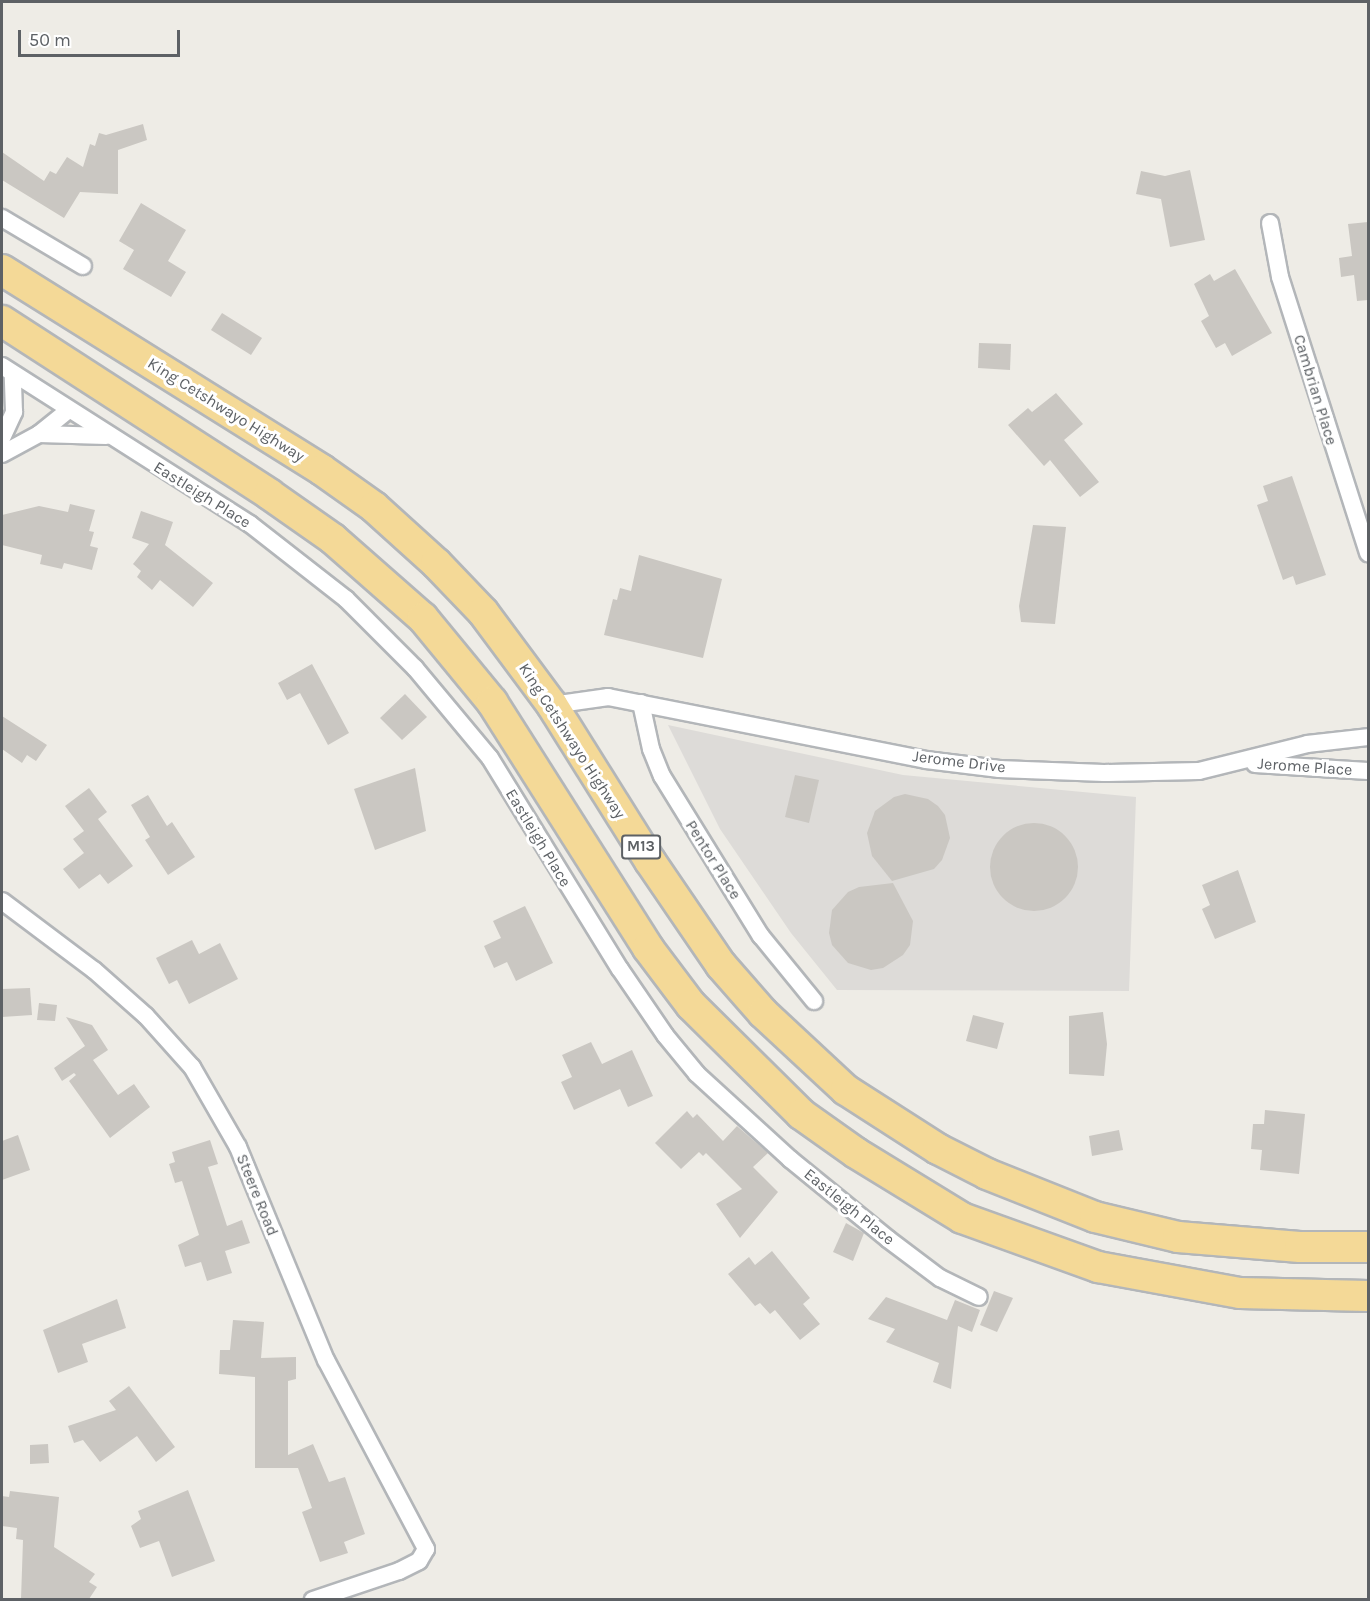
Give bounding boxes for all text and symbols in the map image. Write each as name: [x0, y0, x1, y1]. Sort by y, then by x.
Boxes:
scale bar: [21, 18, 183, 56]
text: 50 m: [29, 29, 71, 51]
street label: Cambrian Place: [1289, 332, 1341, 448]
street label: King Cetshwayo Highway: [144, 354, 308, 466]
street label: Eastleigh Place: [150, 458, 254, 532]
street label: King Cetshwayo Highway: [515, 660, 629, 822]
street label: Jerome Drive: [911, 747, 1007, 777]
street label: Jerome Place: [1257, 754, 1353, 780]
street label: Eastleigh Place: [501, 786, 575, 890]
street label: Pentor Place: [681, 817, 745, 903]
road number: M13: [620, 835, 662, 859]
street label: Steere Road: [232, 1151, 282, 1239]
street label: Eastleigh Place: [800, 1165, 898, 1249]

